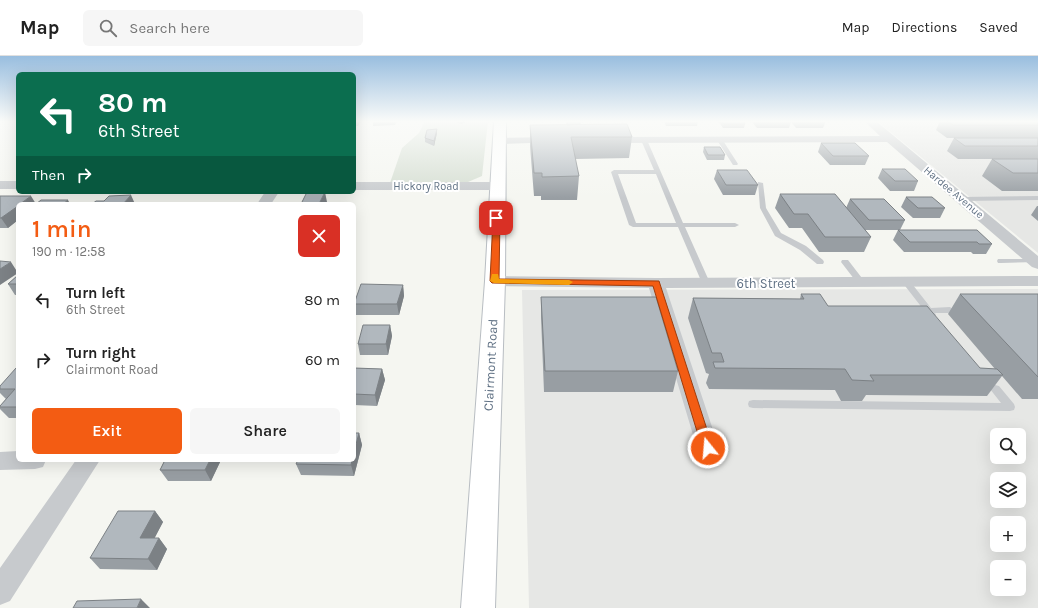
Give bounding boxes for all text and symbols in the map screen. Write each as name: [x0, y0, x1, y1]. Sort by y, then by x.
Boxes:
search box: [83, 10, 363, 46]
text: Map: [20, 17, 59, 39]
icon: search: [97, 17, 119, 39]
text: Search here: [129, 19, 210, 37]
text: Map: [842, 19, 870, 36]
text: Directions: [892, 19, 957, 36]
text: Saved: [979, 19, 1018, 36]
text: 80 m: [98, 86, 167, 119]
icon: left: [32, 88, 84, 140]
text: 6th Street: [98, 120, 180, 142]
icon: right: [73, 164, 95, 186]
street label: Hardee Avenue: [921, 164, 986, 221]
text: Then: [32, 166, 65, 184]
street label: Hickory Road: [393, 180, 459, 193]
pin: [479, 201, 513, 235]
icon: arrive: [485, 207, 507, 229]
text: 1 min: [32, 215, 92, 243]
button: close: [298, 215, 340, 257]
text: 190 m · 12:58: [32, 244, 105, 259]
street label: 6th Street: [737, 276, 796, 291]
text: Turn left: [66, 284, 125, 302]
icon: left: [32, 289, 54, 311]
text: 80 m: [304, 291, 340, 309]
text: 6th Street: [66, 302, 125, 317]
street label: Clairmont Road: [481, 319, 500, 412]
text: Turn right: [66, 344, 136, 362]
icon: right: [32, 349, 54, 371]
text: 60 m: [305, 351, 340, 369]
text: Clairmont Road: [66, 362, 158, 377]
button: Exit: [32, 408, 182, 454]
button: Share: [190, 408, 340, 454]
position arrow: [687, 427, 729, 469]
map controls: [990, 428, 1026, 596]
button: search: [990, 428, 1026, 464]
button: layers: [990, 472, 1026, 508]
button: +: [990, 516, 1026, 552]
button: −: [990, 560, 1026, 596]

